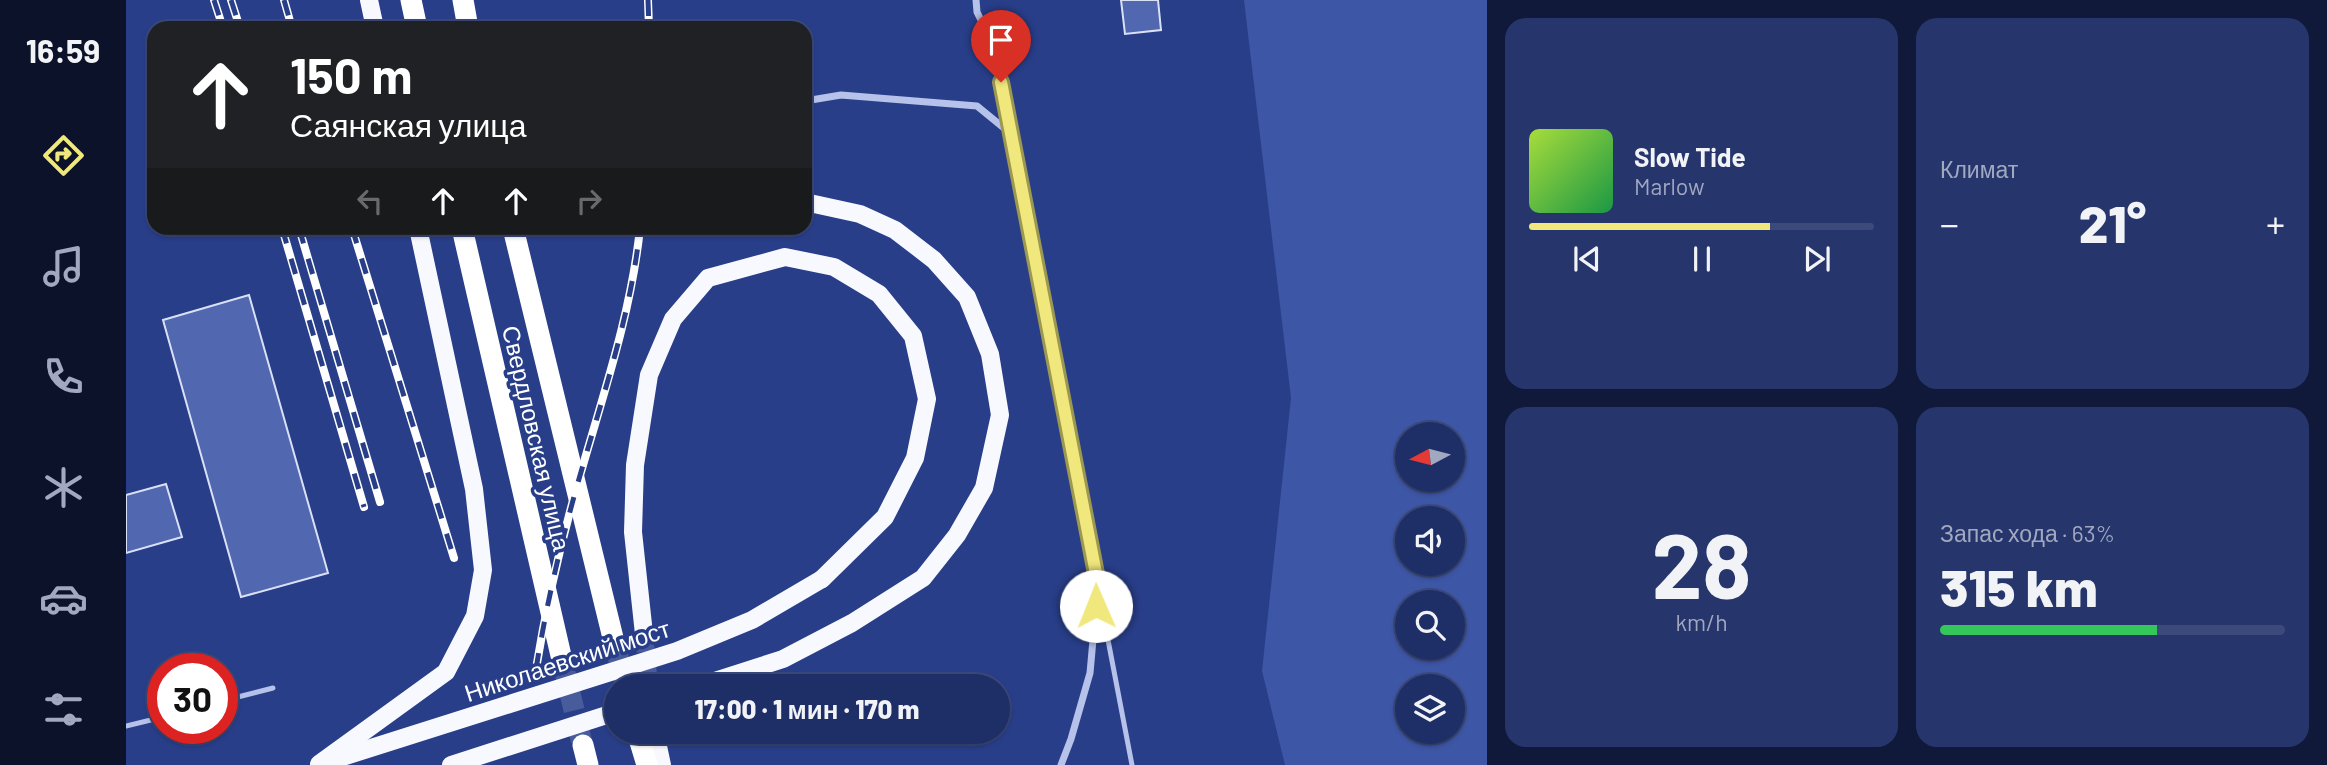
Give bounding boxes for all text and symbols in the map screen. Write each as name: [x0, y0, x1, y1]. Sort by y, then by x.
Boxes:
pin: [971, 10, 1031, 82]
icon: arrive: [982, 21, 1020, 59]
text: 16:59: [26, 31, 100, 69]
text: 150 m: [290, 45, 412, 104]
icon: ahead: [175, 49, 266, 140]
text: Саянская улица: [290, 105, 526, 143]
icon: directions: [39, 131, 88, 180]
text: Slow Tide: [1634, 141, 1746, 172]
text: Климат: [1940, 155, 2018, 183]
text: Marlow: [1634, 172, 1705, 200]
icon: left: [351, 182, 389, 220]
icon: ahead: [424, 182, 462, 220]
icon: ahead: [497, 182, 535, 220]
icon: right: [570, 182, 608, 220]
text: 21°: [2079, 191, 2146, 253]
text: −: [1940, 200, 1959, 246]
text: +: [2266, 200, 2285, 246]
icon: previous: [1568, 240, 1606, 278]
icon: pause: [1683, 240, 1721, 278]
icon: next: [1798, 240, 1836, 278]
icon: music: [39, 242, 88, 291]
street label: Свердловская улица: [497, 323, 577, 554]
icon: phone: [39, 352, 88, 401]
north arrow: [1395, 422, 1465, 492]
map controls: [1395, 422, 1465, 744]
icon: climate: [39, 463, 88, 512]
button: sound: [1395, 506, 1465, 576]
text: 28: [1651, 508, 1752, 617]
text: Запас хода · 63%: [1940, 519, 2115, 547]
text: 315 km: [1940, 555, 2098, 617]
position arrow: [1059, 569, 1133, 643]
icon: car: [39, 574, 88, 623]
button: search: [1395, 590, 1465, 660]
text: km/h: [1675, 608, 1728, 636]
street label: Николаевский мост: [461, 613, 673, 707]
speed limit sign: 30: [147, 653, 238, 744]
button: layers: [1395, 674, 1465, 744]
icon: filters: [39, 685, 88, 734]
text: 17:00 · 1 мин · 170 m: [695, 693, 919, 724]

